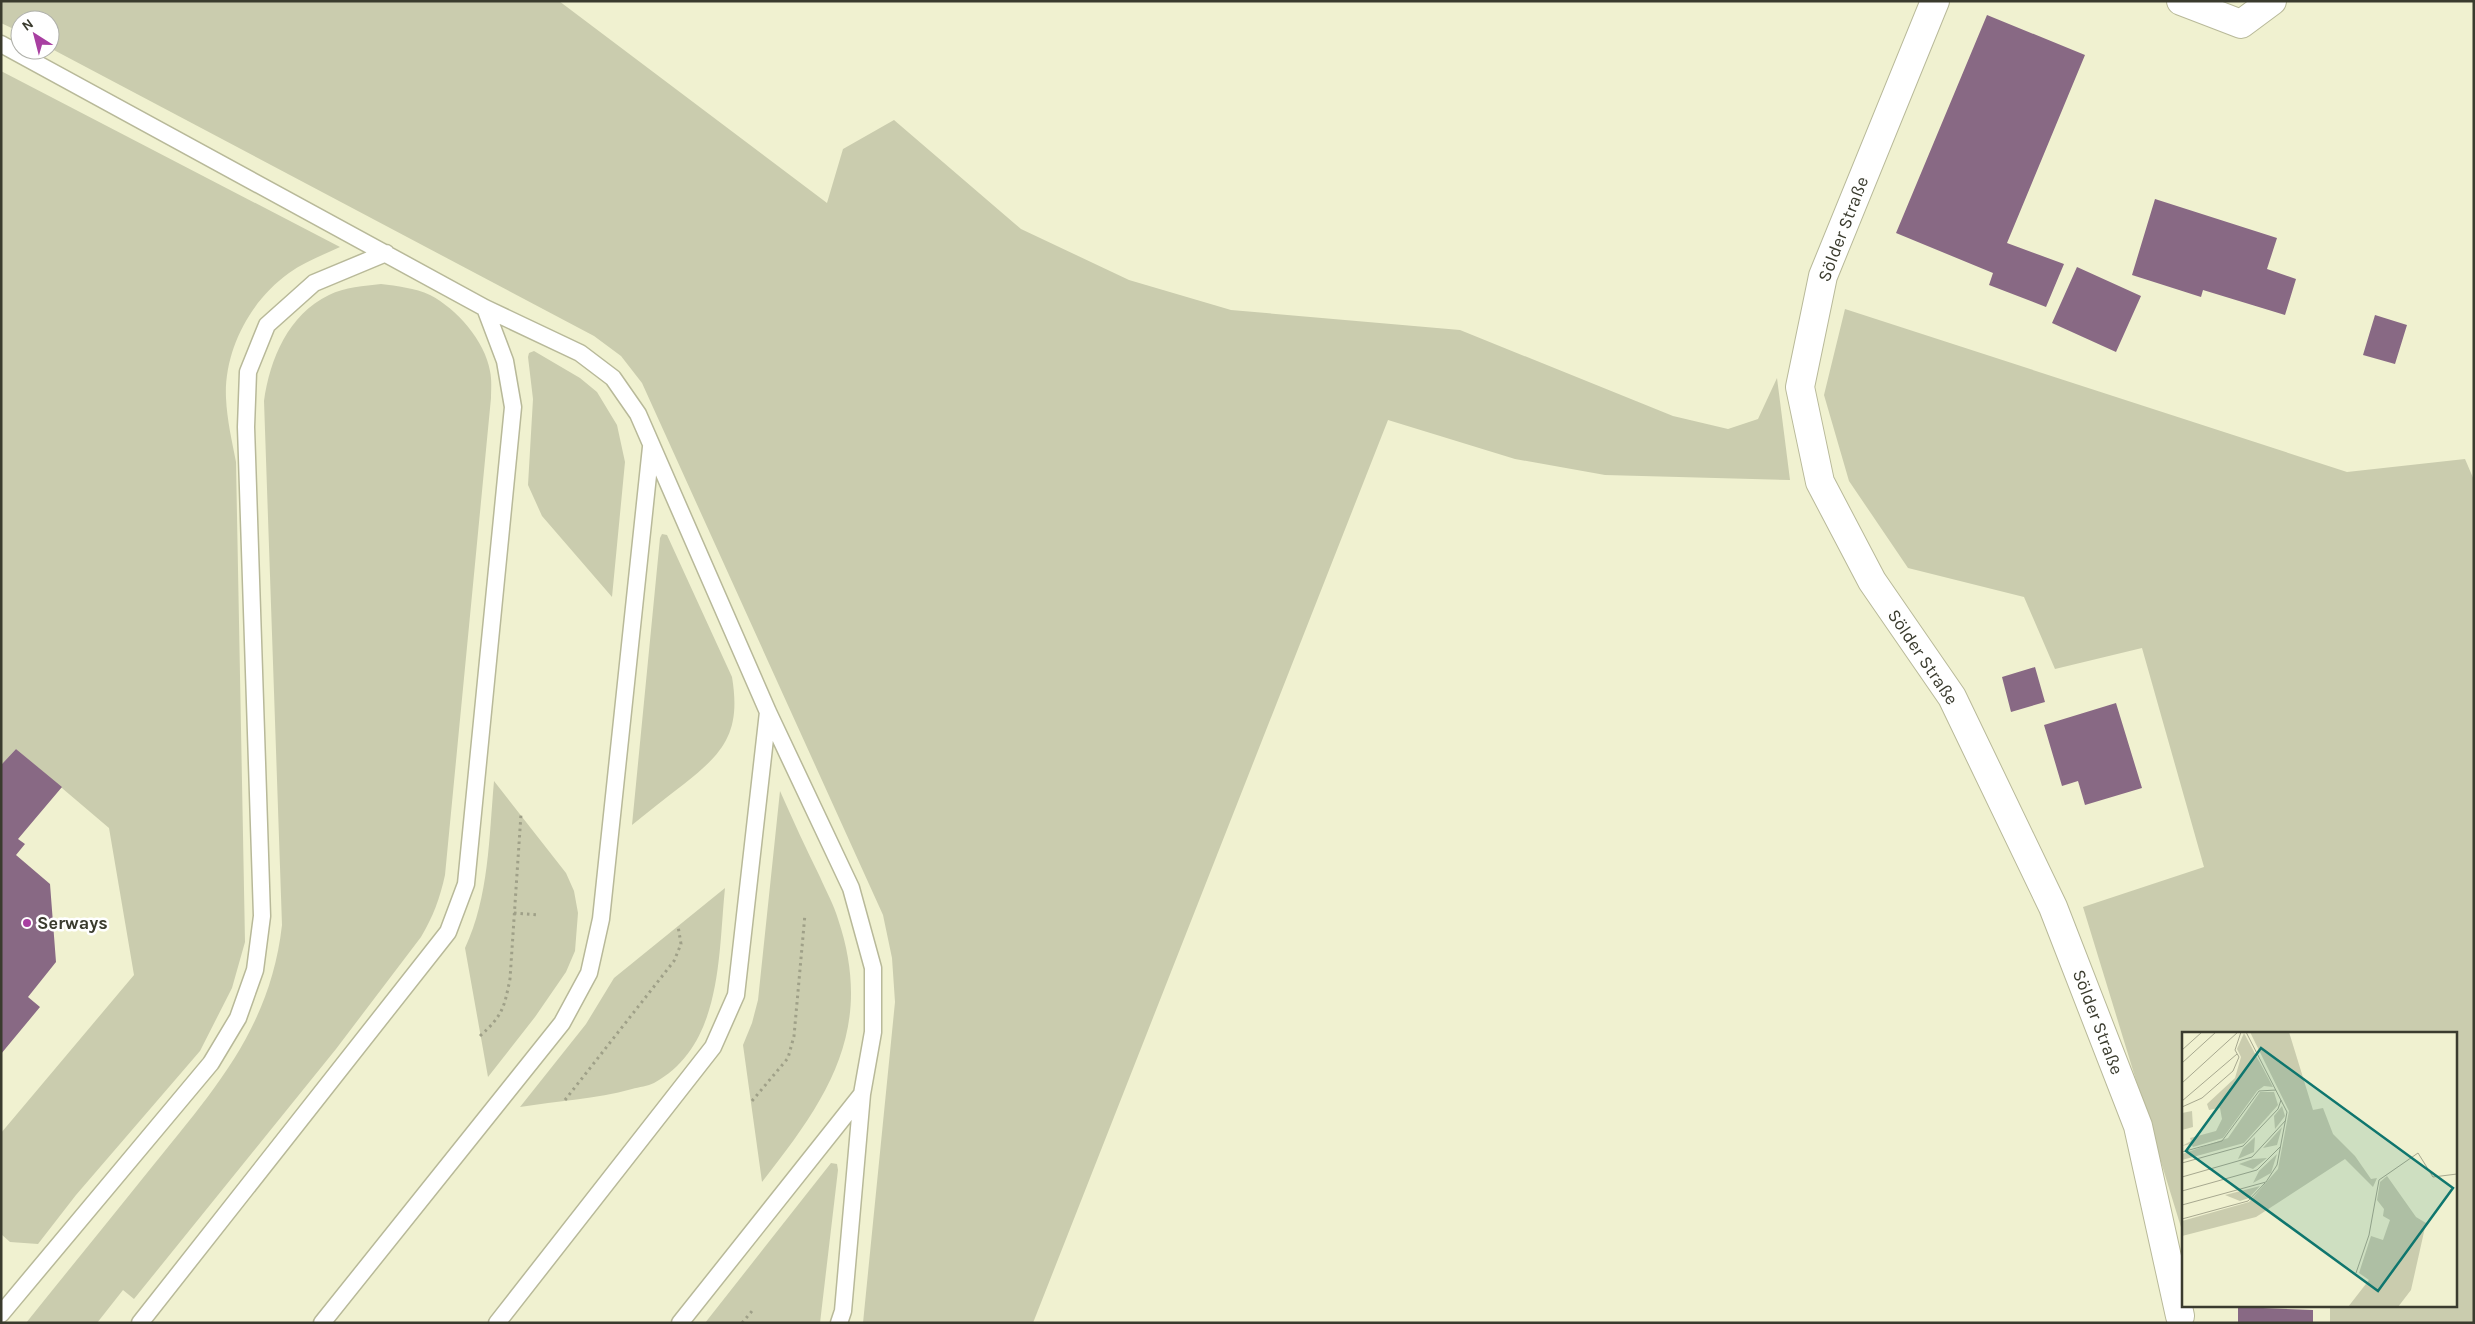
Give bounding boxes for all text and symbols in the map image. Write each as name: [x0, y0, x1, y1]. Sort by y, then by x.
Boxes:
north arrow: [10, 10, 60, 60]
text: N: [19, 15, 37, 35]
street label: Sölder Straße: [1813, 173, 1873, 285]
street label: Sölder Straße: [1883, 605, 1963, 709]
place label: Serways: [37, 912, 108, 934]
marker: Serways: [21, 917, 33, 929]
street label: Sölder Straße: [2068, 966, 2128, 1078]
inset map: [2182, 1032, 2458, 1306]

